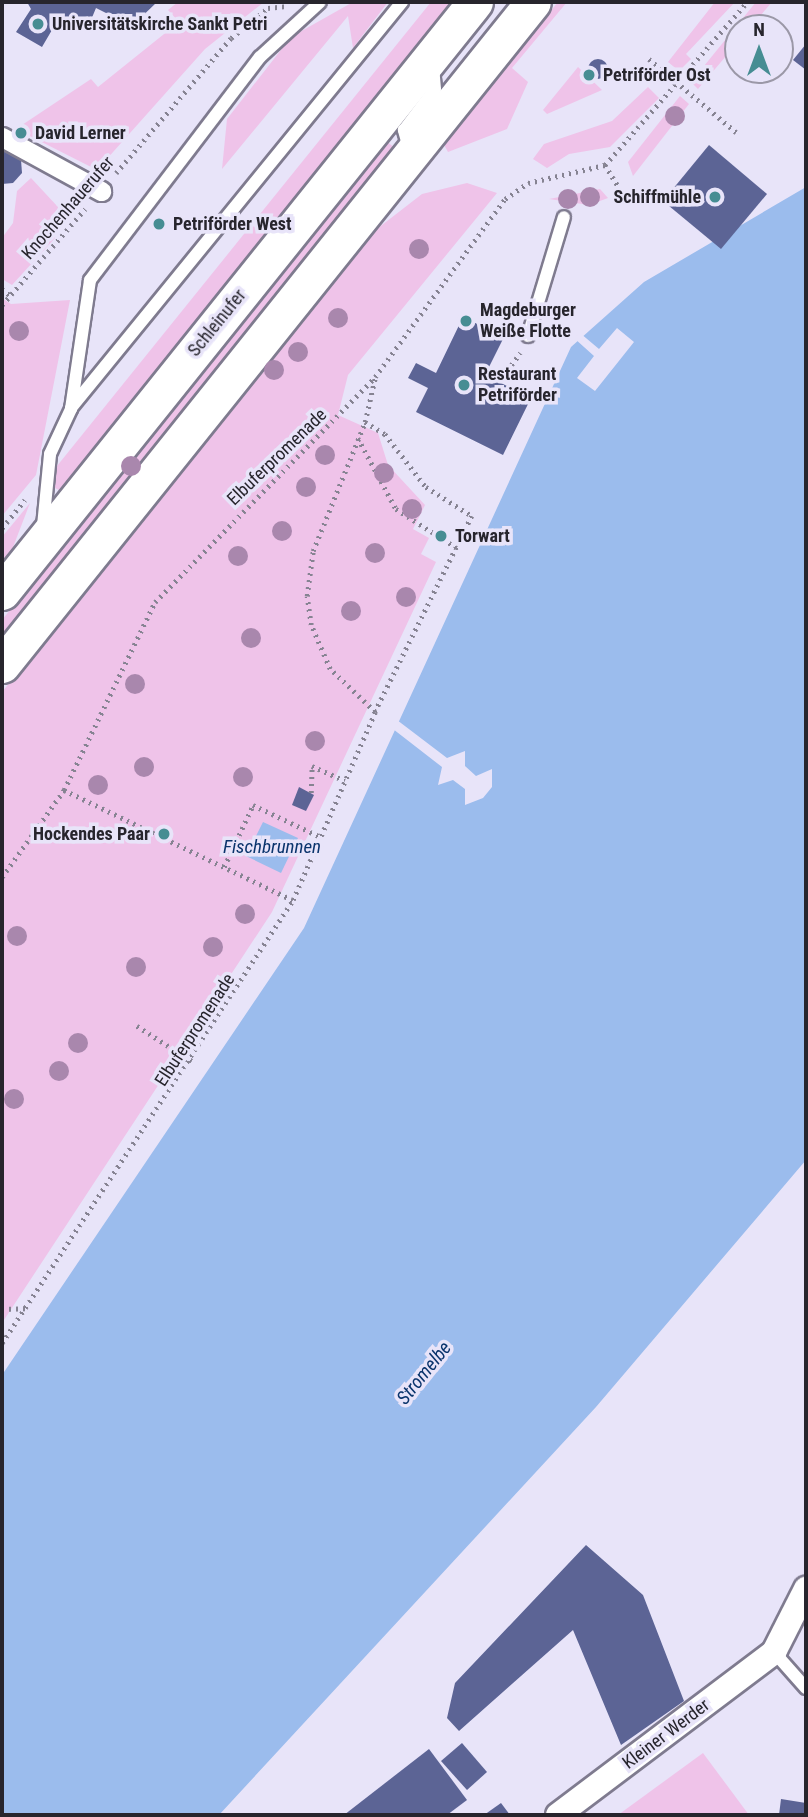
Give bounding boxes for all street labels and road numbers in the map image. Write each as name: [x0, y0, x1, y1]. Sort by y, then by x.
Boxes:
street label: Knochenhauerufer: [17, 152, 119, 264]
street label: Schleinufer: [183, 285, 251, 361]
street label: Elbuferpromenade: [223, 404, 331, 510]
street label: Elbuferpromenade: [151, 970, 239, 1090]
street label: Kleiner Werder: [618, 1694, 714, 1774]

